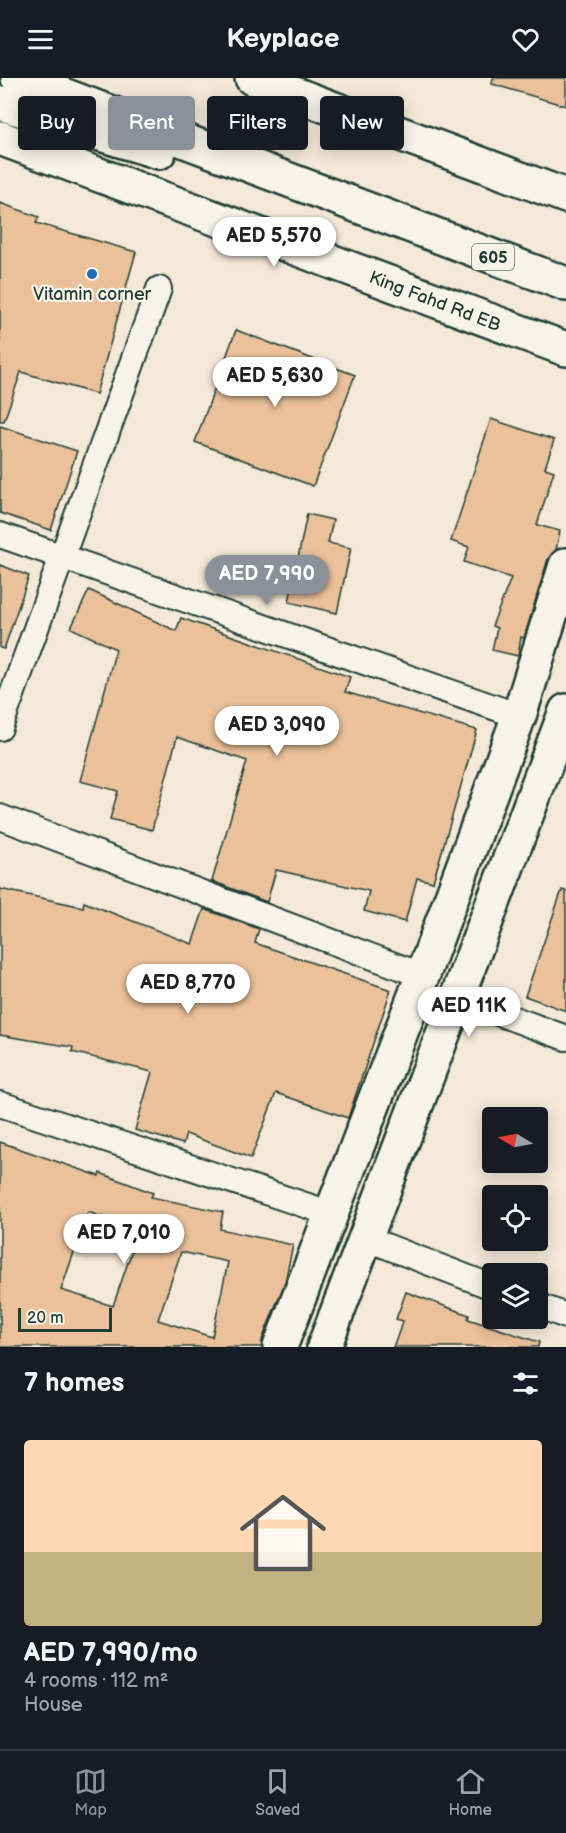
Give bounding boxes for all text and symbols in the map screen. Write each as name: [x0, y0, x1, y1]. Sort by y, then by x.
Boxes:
icon: menu: [24, 23, 57, 56]
text: Keyplace: [226, 23, 340, 55]
icon: heart: [509, 23, 542, 56]
chip: Buy: [18, 96, 96, 150]
chip: Rent: [108, 96, 195, 150]
chip: Filters: [207, 96, 308, 150]
chip: New: [320, 96, 404, 150]
pin: AED 5,570: [205, 217, 343, 268]
text: AED 5,570: [226, 224, 322, 248]
road number: 605: [472, 244, 514, 270]
marker: Vitamin corner: [85, 267, 99, 281]
street label: King Fahd Rd EB: [366, 267, 503, 336]
place label: Vitamin corner: [33, 284, 152, 305]
pin: AED 5,630: [206, 357, 344, 408]
text: AED 5,630: [227, 364, 323, 388]
pin: AED 7,990: [198, 555, 336, 606]
text: AED 7,990: [219, 562, 315, 586]
pin: AED 3,090: [208, 706, 346, 757]
text: AED 3,090: [228, 713, 326, 737]
pin: AED 8,770: [119, 964, 257, 1015]
text: AED 8,770: [140, 971, 236, 995]
pin: AED 11K: [414, 987, 524, 1038]
text: AED 11K: [432, 994, 506, 1018]
north arrow: [482, 1107, 548, 1173]
map controls: [482, 1107, 548, 1329]
button: locate: [482, 1185, 548, 1251]
pin: AED 7,010: [55, 1214, 193, 1265]
text: AED 7,010: [77, 1221, 171, 1245]
button: layers: [482, 1263, 548, 1329]
scale bar: [18, 1305, 112, 1332]
text: 20 m: [27, 1309, 63, 1328]
icon: filters: [509, 1367, 542, 1400]
text: 7 homes: [24, 1368, 124, 1399]
icon: home: [229, 1479, 337, 1587]
text: AED 7,990/mo: [24, 1638, 198, 1669]
text: 4 rooms · 112 m²: [24, 1669, 168, 1693]
text: House: [24, 1693, 83, 1717]
tab: Map: [74, 1765, 107, 1820]
tab: Saved: [255, 1765, 300, 1820]
tab: Home: [448, 1765, 492, 1820]

